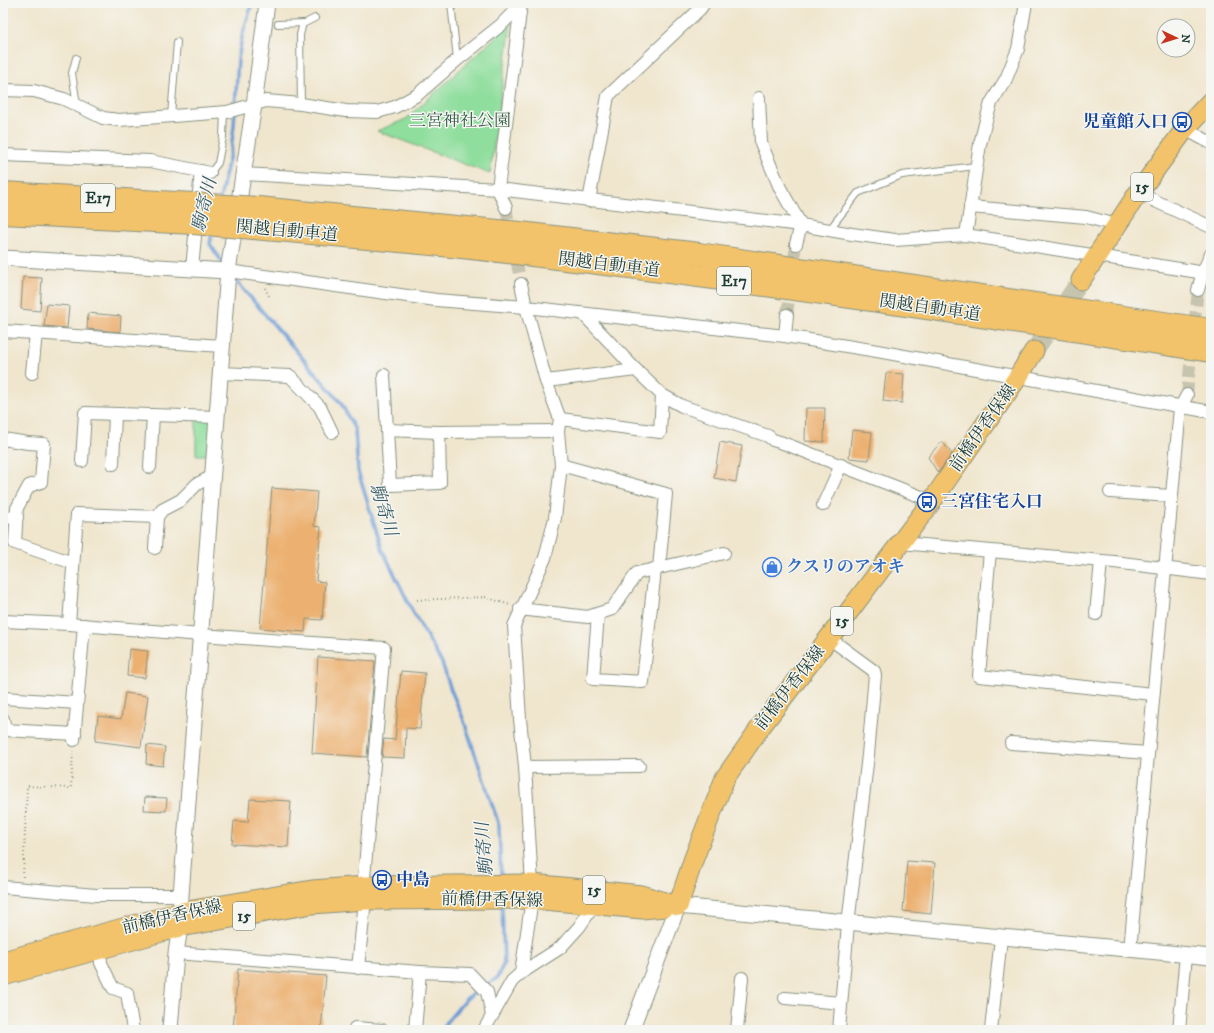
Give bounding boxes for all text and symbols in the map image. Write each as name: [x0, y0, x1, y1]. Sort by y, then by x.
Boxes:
north arrow: [1156, 18, 1196, 58]
text: N: [1178, 34, 1192, 44]
park label: 三宮神社公園: [409, 110, 511, 132]
place label: 児童館入口: [1083, 111, 1168, 133]
bus stop icon: 児童館入口: [1171, 111, 1193, 133]
road number: 15: [1131, 173, 1153, 201]
water label: 駒寄川: [188, 174, 222, 234]
road number: E17: [81, 184, 115, 212]
street label: 関越自動車道: [235, 216, 339, 246]
street label: 関越自動車道: [557, 248, 661, 282]
road number: E17: [717, 267, 751, 295]
street label: 関越自動車道: [878, 290, 982, 326]
street label: 前橋伊香保線: [945, 380, 1021, 476]
water label: 駒寄川: [365, 481, 402, 541]
bus stop icon: 三宮住宅入口: [916, 491, 938, 513]
place label: 三宮住宅入口: [941, 491, 1043, 513]
shop icon: クスリのアオキ: [761, 556, 783, 578]
place label: クスリのアオキ: [786, 556, 905, 578]
road number: 15: [831, 607, 853, 635]
street label: 前橋伊香保線: [750, 641, 830, 735]
water label: 駒寄川: [472, 819, 498, 877]
bus stop icon: 中島: [371, 869, 393, 891]
place label: 中島: [396, 869, 430, 891]
road number: 15: [583, 876, 605, 904]
street label: 前橋伊香保線: [441, 888, 543, 912]
street label: 前橋伊香保線: [120, 895, 224, 939]
road number: 15: [233, 902, 255, 930]

